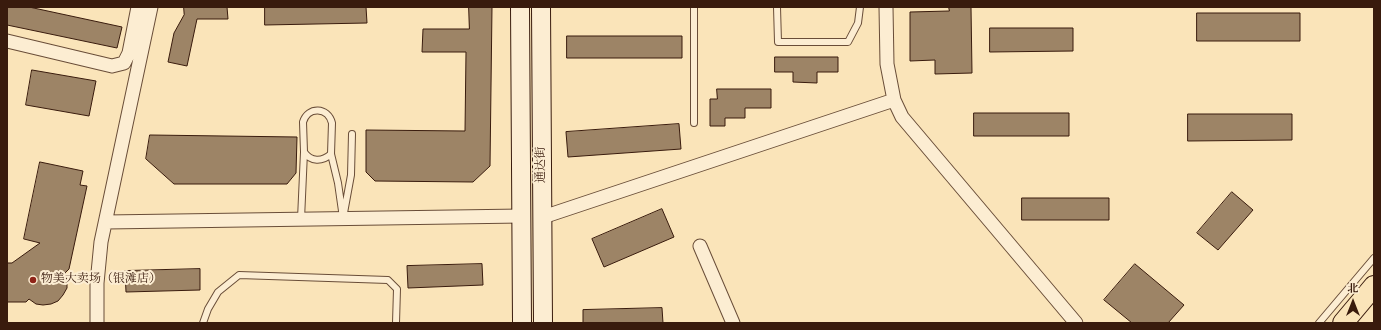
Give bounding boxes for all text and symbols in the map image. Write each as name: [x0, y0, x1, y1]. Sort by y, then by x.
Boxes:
street label: 通达街: [535, 147, 549, 183]
place label: 物美大卖场（银滩店）: [41, 273, 161, 287]
marker: 物美大卖场（银滩店）: [28, 275, 38, 285]
north arrow: [1333, 282, 1373, 322]
text: 北: [1348, 282, 1359, 297]

